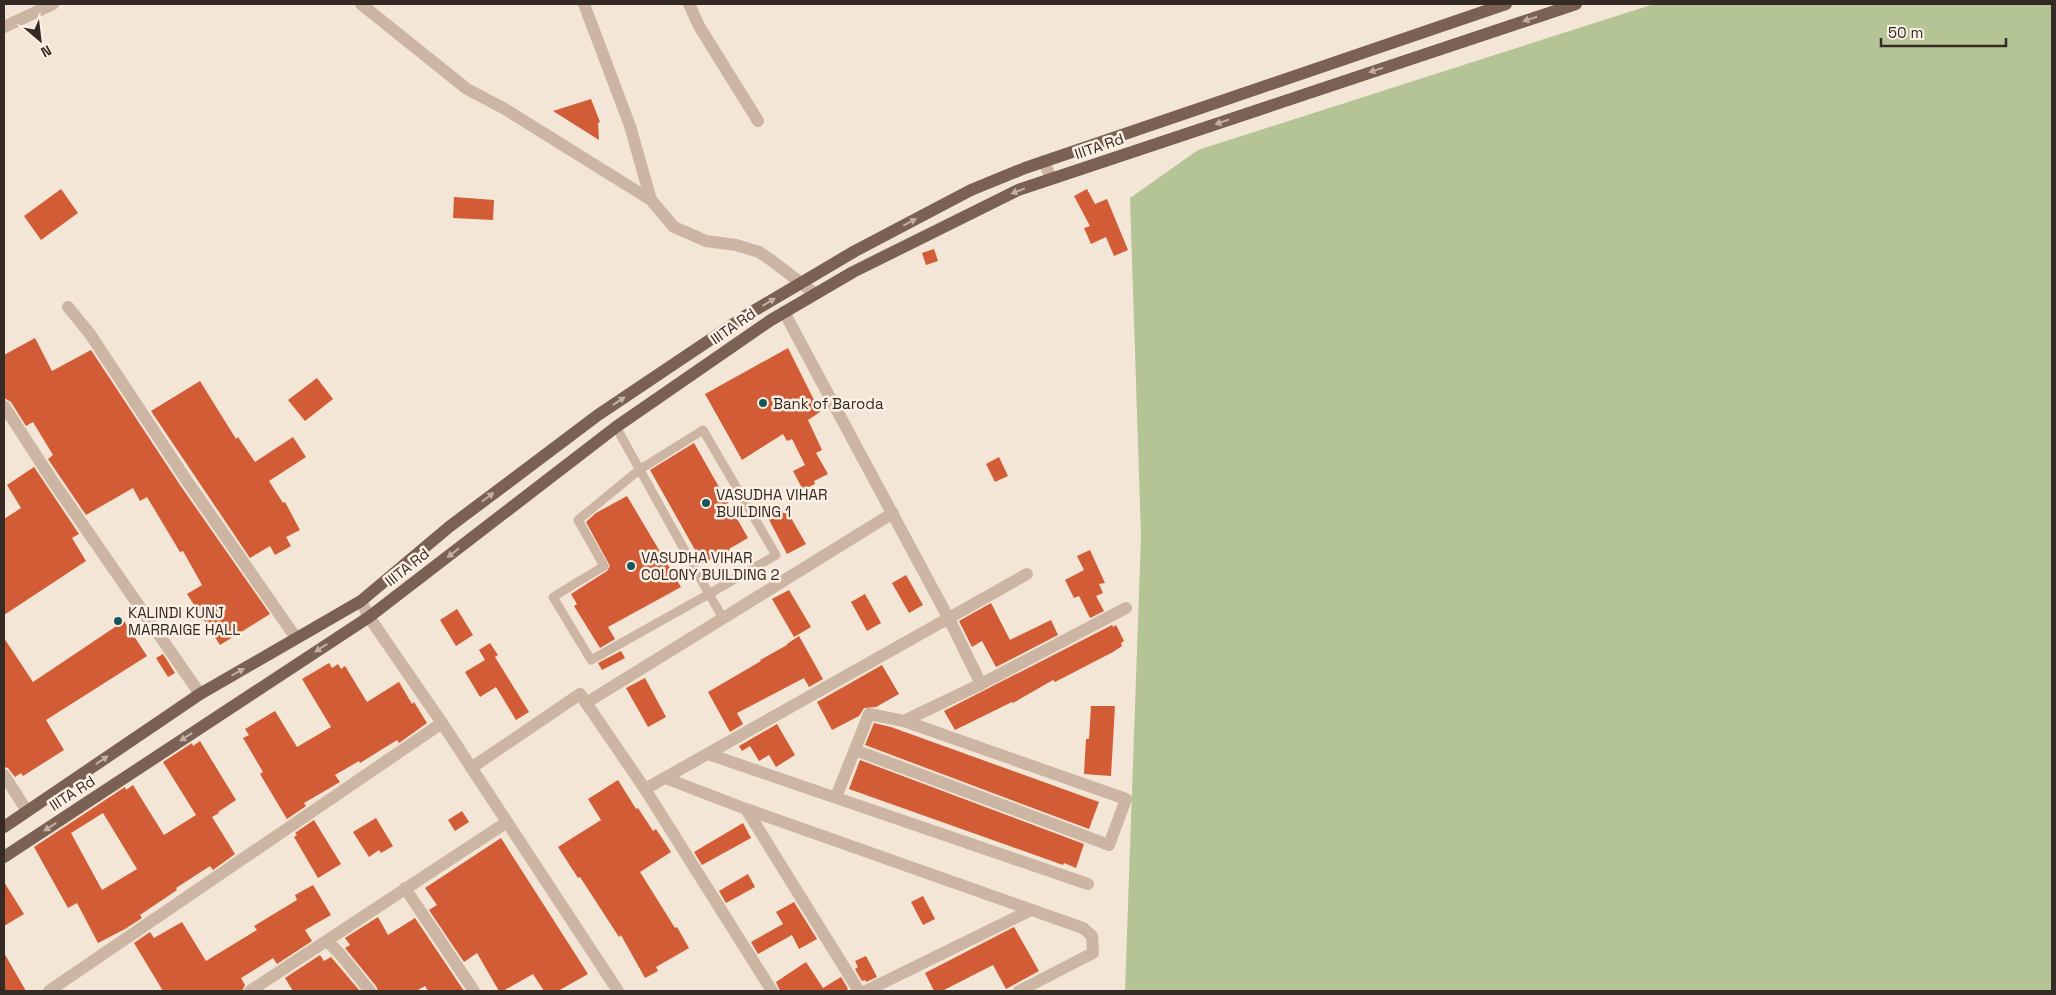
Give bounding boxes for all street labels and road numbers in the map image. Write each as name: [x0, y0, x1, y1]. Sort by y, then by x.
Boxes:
street label: IIITA Rd: [1072, 129, 1126, 163]
street label: IIITA Rd: [707, 304, 759, 348]
street label: IIITA Rd: [381, 544, 433, 590]
street label: IIITA Rd: [45, 771, 99, 815]

